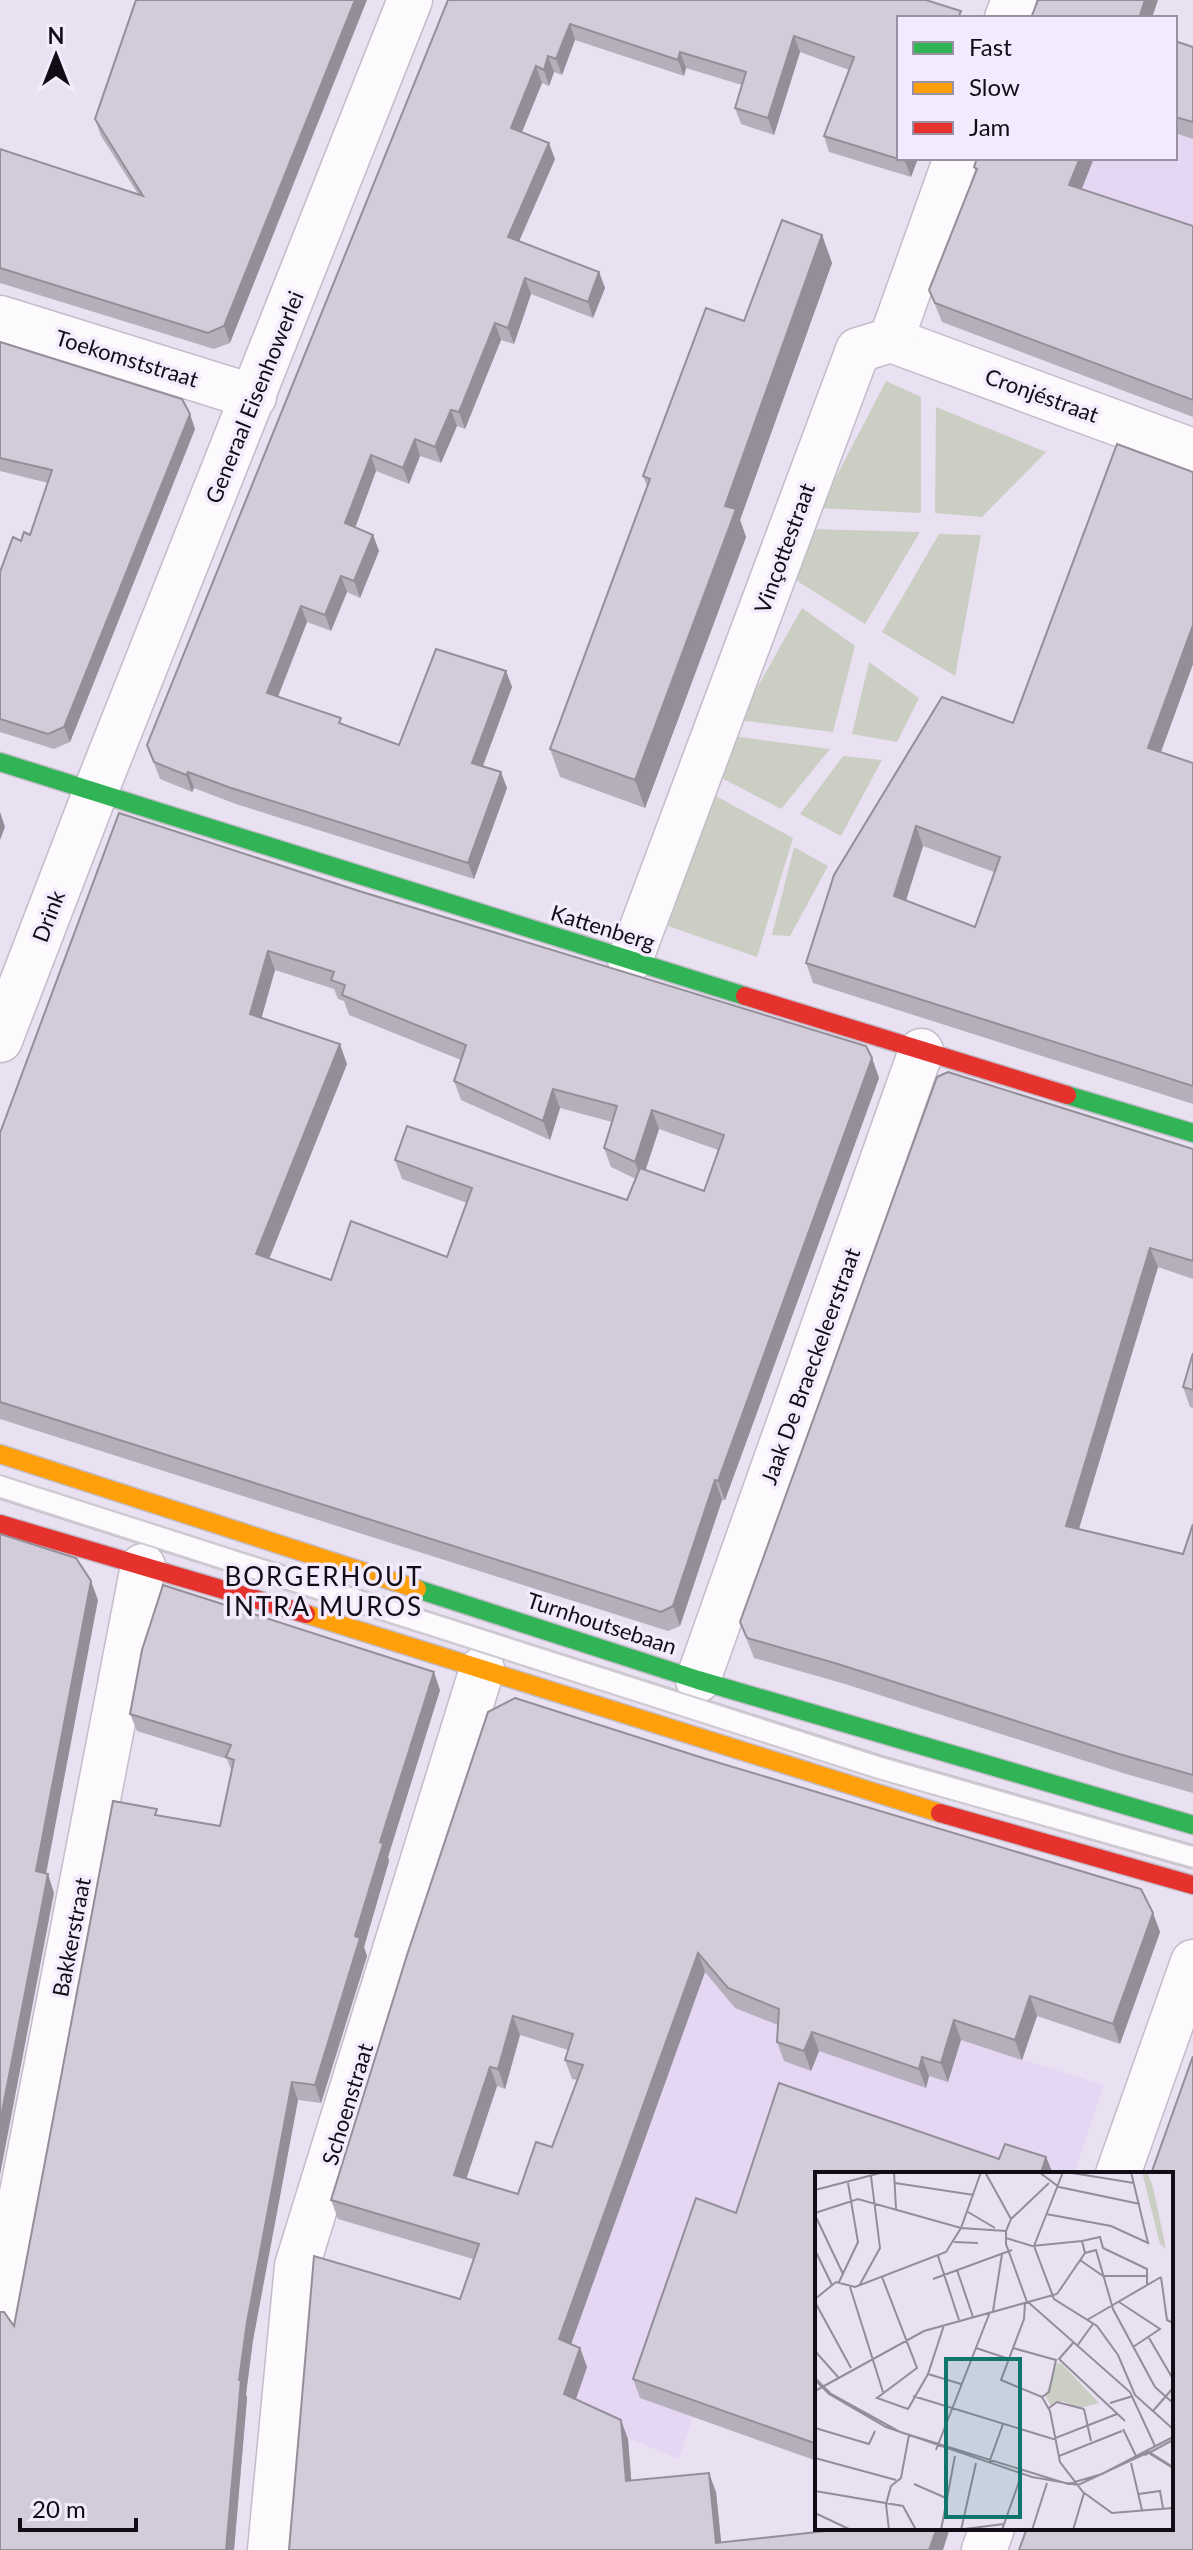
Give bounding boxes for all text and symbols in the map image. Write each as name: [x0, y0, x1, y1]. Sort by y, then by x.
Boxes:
north arrow: [16, 16, 96, 96]
legend: [897, 16, 1177, 160]
text: N: [48, 22, 64, 49]
text: Fast: [969, 32, 1012, 61]
text: Slow: [969, 72, 1020, 101]
text: Jam: [969, 112, 1010, 141]
street label: Generaal Eisenhowerlei: [199, 287, 309, 507]
street label: Toekomststraat: [52, 323, 202, 393]
street label: Cronjéstraat: [982, 362, 1102, 428]
street label: Vinçottestraat: [748, 479, 820, 617]
street label: Drink: [26, 886, 70, 946]
street label: Kattenberg: [548, 898, 658, 956]
street label: Jaak De Braeckeleerstraat: [755, 1244, 865, 1488]
district label: BORGERHOUT INTRA MUROS: [224, 1560, 424, 1622]
street label: Turnhoutsebaan: [524, 1586, 680, 1660]
street label: Bakkerstraat: [46, 1875, 96, 1999]
street label: Schoenstraat: [316, 2040, 378, 2168]
inset map: [815, 2172, 1173, 2530]
scale bar: [20, 2482, 136, 2532]
text: 20 m: [32, 2494, 86, 2523]

